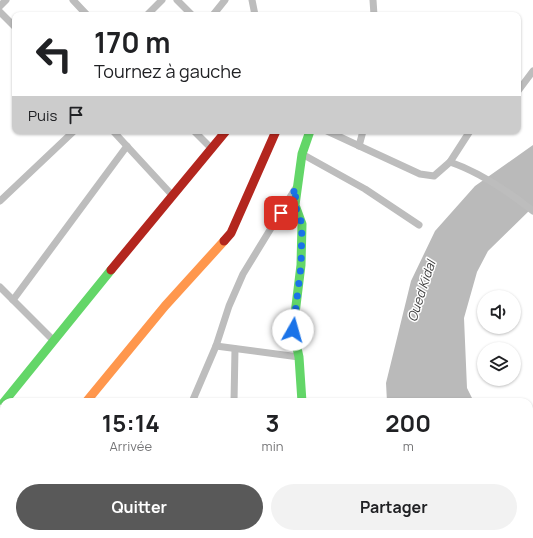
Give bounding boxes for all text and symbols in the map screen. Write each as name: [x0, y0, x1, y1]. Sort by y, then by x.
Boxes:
text: 170 m: [94, 23, 170, 61]
icon: left: [28, 28, 80, 80]
text: Tournez à gauche: [94, 59, 242, 83]
icon: arrive: [65, 104, 87, 126]
text: Puis: [28, 105, 57, 126]
pin: [264, 196, 298, 230]
icon: arrive: [270, 202, 292, 224]
water label: Oued Kidal: [403, 256, 440, 324]
map controls: [477, 290, 521, 386]
button: sound: [477, 290, 521, 334]
position arrow: [272, 309, 314, 351]
button: layers: [477, 342, 521, 386]
text: 15:14: [102, 406, 160, 439]
text: 3: [266, 406, 279, 439]
text: 200: [385, 406, 431, 439]
text: Arrivée: [110, 437, 152, 455]
text: min: [262, 437, 283, 455]
text: m: [403, 437, 414, 455]
button: Quitter: [16, 484, 263, 530]
button: Partager: [271, 484, 517, 530]

